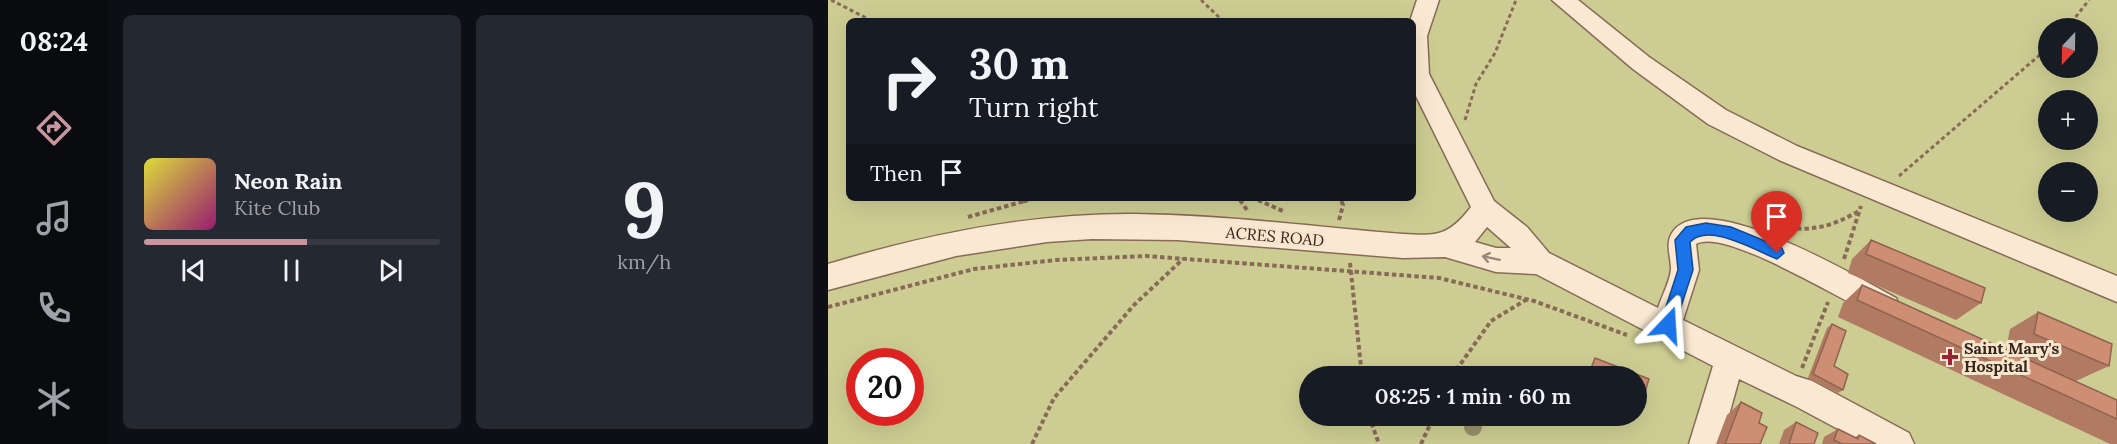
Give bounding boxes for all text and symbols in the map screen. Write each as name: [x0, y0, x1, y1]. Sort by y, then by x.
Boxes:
north arrow: [2038, 18, 2098, 78]
map controls: [2038, 18, 2098, 222]
text: 08:24: [20, 24, 88, 58]
text: 30 m: [969, 37, 1069, 91]
icon: right: [870, 42, 948, 120]
text: Turn right: [969, 90, 1098, 124]
button: +: [2038, 90, 2098, 150]
icon: directions: [33, 107, 75, 149]
icon: arrive: [935, 156, 968, 189]
text: Then: [870, 159, 923, 187]
text: 9: [622, 160, 667, 259]
button: −: [2038, 162, 2098, 222]
text: Neon Rain: [234, 167, 342, 195]
pin: [1751, 191, 1802, 253]
text: Kite Club: [234, 195, 320, 220]
icon: music: [33, 197, 75, 239]
icon: arrive: [1760, 200, 1793, 233]
street label: ACRES ROAD: [1224, 222, 1325, 250]
text: km/h: [617, 249, 671, 274]
one-way arrow: [1482, 252, 1501, 263]
icon: previous: [177, 254, 210, 287]
icon: pause: [275, 254, 308, 287]
icon: next: [374, 254, 407, 287]
icon: phone: [33, 287, 75, 329]
position arrow: [1636, 293, 1700, 357]
place label: Saint Mary's Hospital: [1964, 338, 2059, 376]
speed limit sign: 20: [846, 348, 924, 426]
marker: Saint Mary's Hospital: [1941, 348, 1959, 366]
icon: climate: [33, 378, 75, 420]
text: 08:25 · 1 min · 60 m: [1375, 382, 1571, 410]

